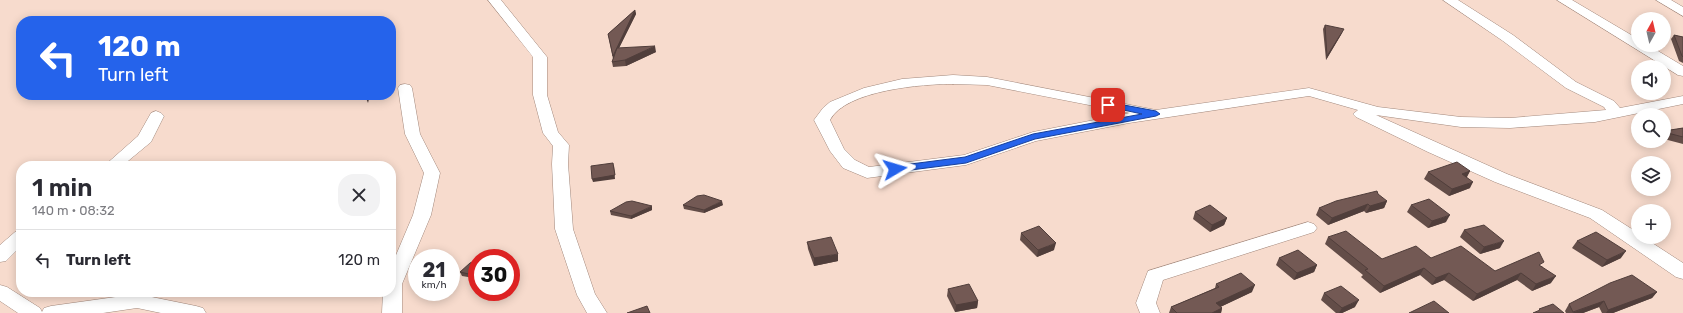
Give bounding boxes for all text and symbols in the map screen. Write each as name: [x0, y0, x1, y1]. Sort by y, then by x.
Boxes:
north arrow: [1631, 12, 1671, 52]
map controls: [1631, 12, 1671, 244]
text: 120 m: [98, 30, 181, 63]
icon: left: [32, 32, 84, 84]
button: sound: [1631, 60, 1671, 100]
text: Turn left: [98, 64, 168, 86]
pin: [1091, 88, 1125, 122]
icon: arrive: [1097, 94, 1119, 116]
button: search: [1631, 108, 1671, 148]
position arrow: [874, 148, 916, 190]
button: layers: [1631, 156, 1671, 196]
text: 1 min: [32, 174, 92, 202]
button: close: [338, 174, 380, 216]
text: 140 m · 08:32: [32, 203, 115, 218]
button: +: [1631, 204, 1671, 244]
icon: left: [32, 249, 54, 271]
speed limit sign: 30: [468, 249, 520, 301]
text: Turn left: [66, 251, 131, 269]
text: 120 m: [338, 251, 380, 269]
text: 21: [423, 258, 445, 282]
text: km/h: [422, 279, 446, 291]

